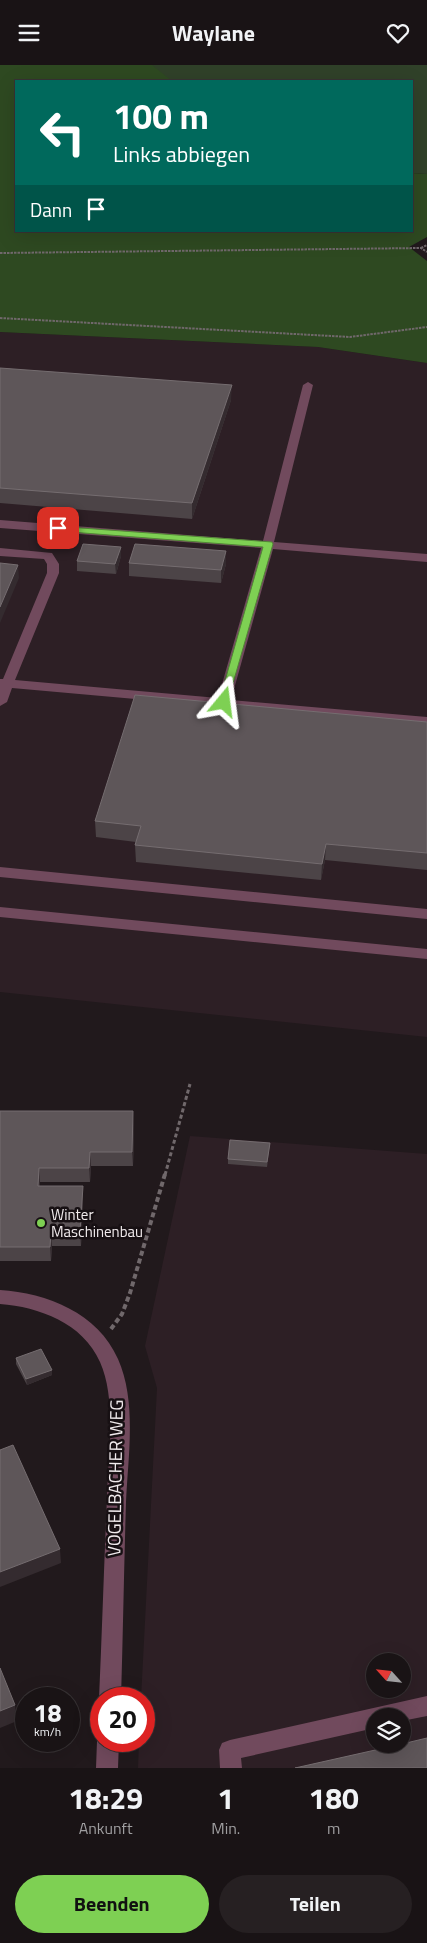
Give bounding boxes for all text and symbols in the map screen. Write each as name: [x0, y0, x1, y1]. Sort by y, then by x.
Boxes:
text: Waylane: [172, 16, 255, 50]
icon: menu: [15, 19, 43, 47]
icon: heart: [384, 19, 412, 47]
text: 100 m: [113, 89, 209, 143]
icon: left: [30, 100, 95, 165]
text: Links abbiegen: [113, 137, 250, 171]
text: Dann: [30, 195, 72, 224]
icon: arrive: [82, 195, 110, 223]
pin: [37, 507, 79, 549]
icon: arrive: [44, 514, 72, 542]
position arrow: [197, 675, 249, 727]
place label: Winter Maschinenbau: [51, 1203, 143, 1243]
marker: Winter Maschinenbau: [35, 1217, 47, 1229]
street label: VOGELBACHER WEG: [100, 1399, 130, 1557]
north arrow: [366, 1653, 411, 1697]
map controls: [366, 1653, 411, 1753]
speed limit sign: 20: [90, 1687, 155, 1752]
text: 18: [33, 1694, 62, 1732]
button: layers: [366, 1708, 411, 1753]
text: km/h: [34, 1722, 61, 1741]
text: 18:29: [68, 1775, 143, 1821]
text: 1: [217, 1775, 234, 1821]
text: 180: [308, 1775, 359, 1821]
text: Ankunft: [79, 1816, 133, 1840]
text: Min.: [211, 1816, 240, 1840]
text: m: [327, 1816, 340, 1840]
button: Beenden: [15, 1875, 209, 1933]
button: Teilen: [219, 1875, 412, 1933]

